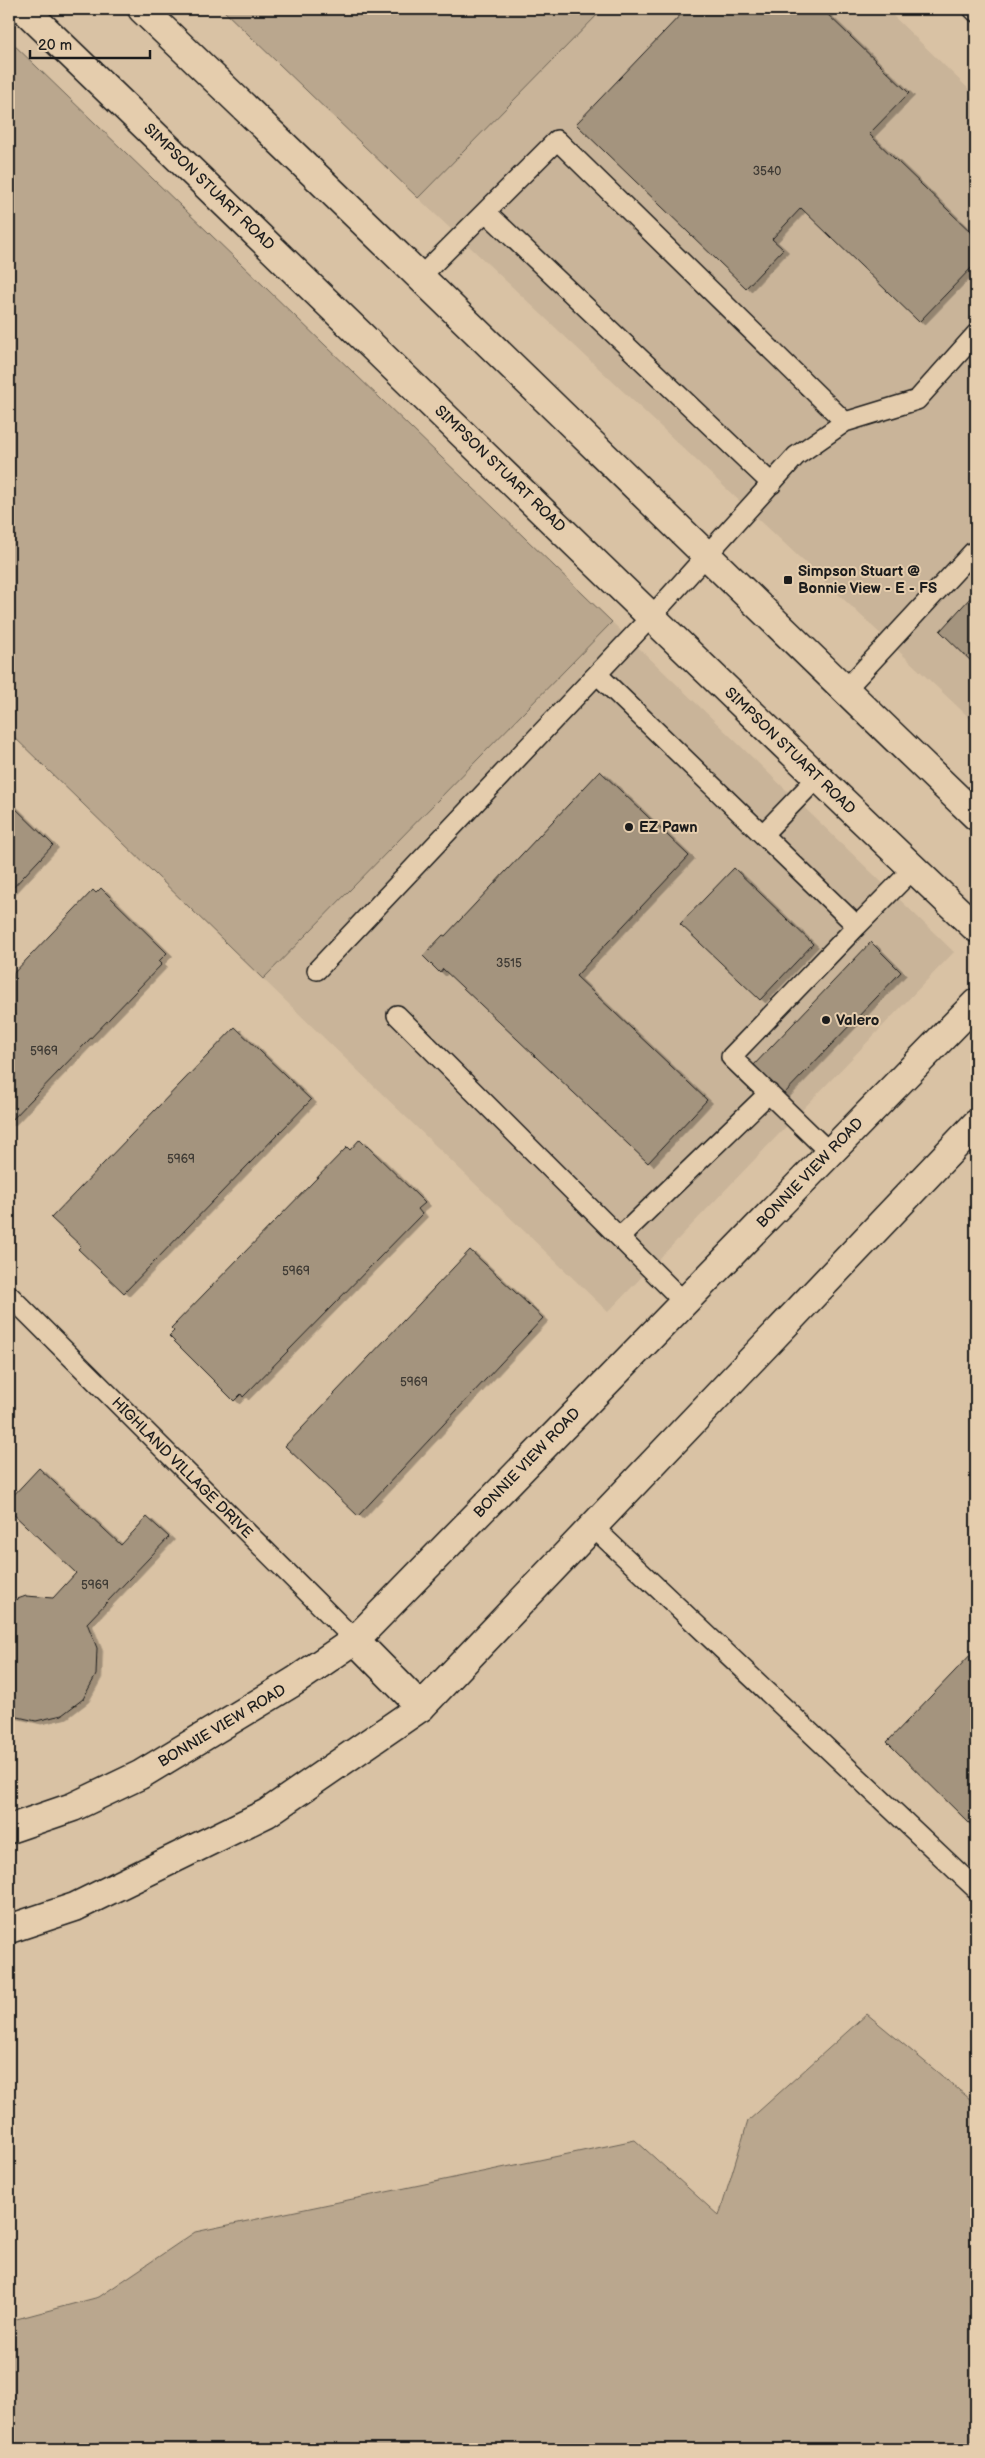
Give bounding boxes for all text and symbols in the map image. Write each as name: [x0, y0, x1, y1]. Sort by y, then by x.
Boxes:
scale bar: [30, 28, 150, 60]
text: 20 m: [38, 36, 72, 55]
street label: SIMPSON STUART ROAD: [140, 119, 278, 255]
house number: 3540: [753, 164, 781, 179]
street label: SIMPSON STUART ROAD: [431, 401, 569, 537]
place label: Simpson Stuart @ Bonnie View - E - FS: [798, 562, 937, 598]
marker: Simpson Stuart @ Bonnie View - E - FS: [782, 574, 794, 586]
street label: SIMPSON STUART ROAD: [721, 683, 859, 819]
place label: EZ Pawn: [639, 818, 698, 837]
marker: EZ Pawn: [623, 821, 635, 833]
house number: 3515: [496, 956, 522, 971]
place label: Valero: [836, 1011, 880, 1030]
marker: Valero: [820, 1014, 832, 1026]
house number: 5969: [30, 1044, 58, 1059]
street label: BONNIE VIEW ROAD: [753, 1114, 867, 1232]
house number: 5969: [167, 1152, 195, 1167]
house number: 5969: [282, 1264, 310, 1279]
house number: 5969: [400, 1375, 428, 1390]
street label: HIGHLAND VILLAGE DRIVE: [107, 1393, 257, 1543]
street label: BONNIE VIEW ROAD: [470, 1404, 584, 1522]
house number: 5969: [81, 1578, 109, 1593]
street label: BONNIE VIEW ROAD: [155, 1680, 289, 1772]

